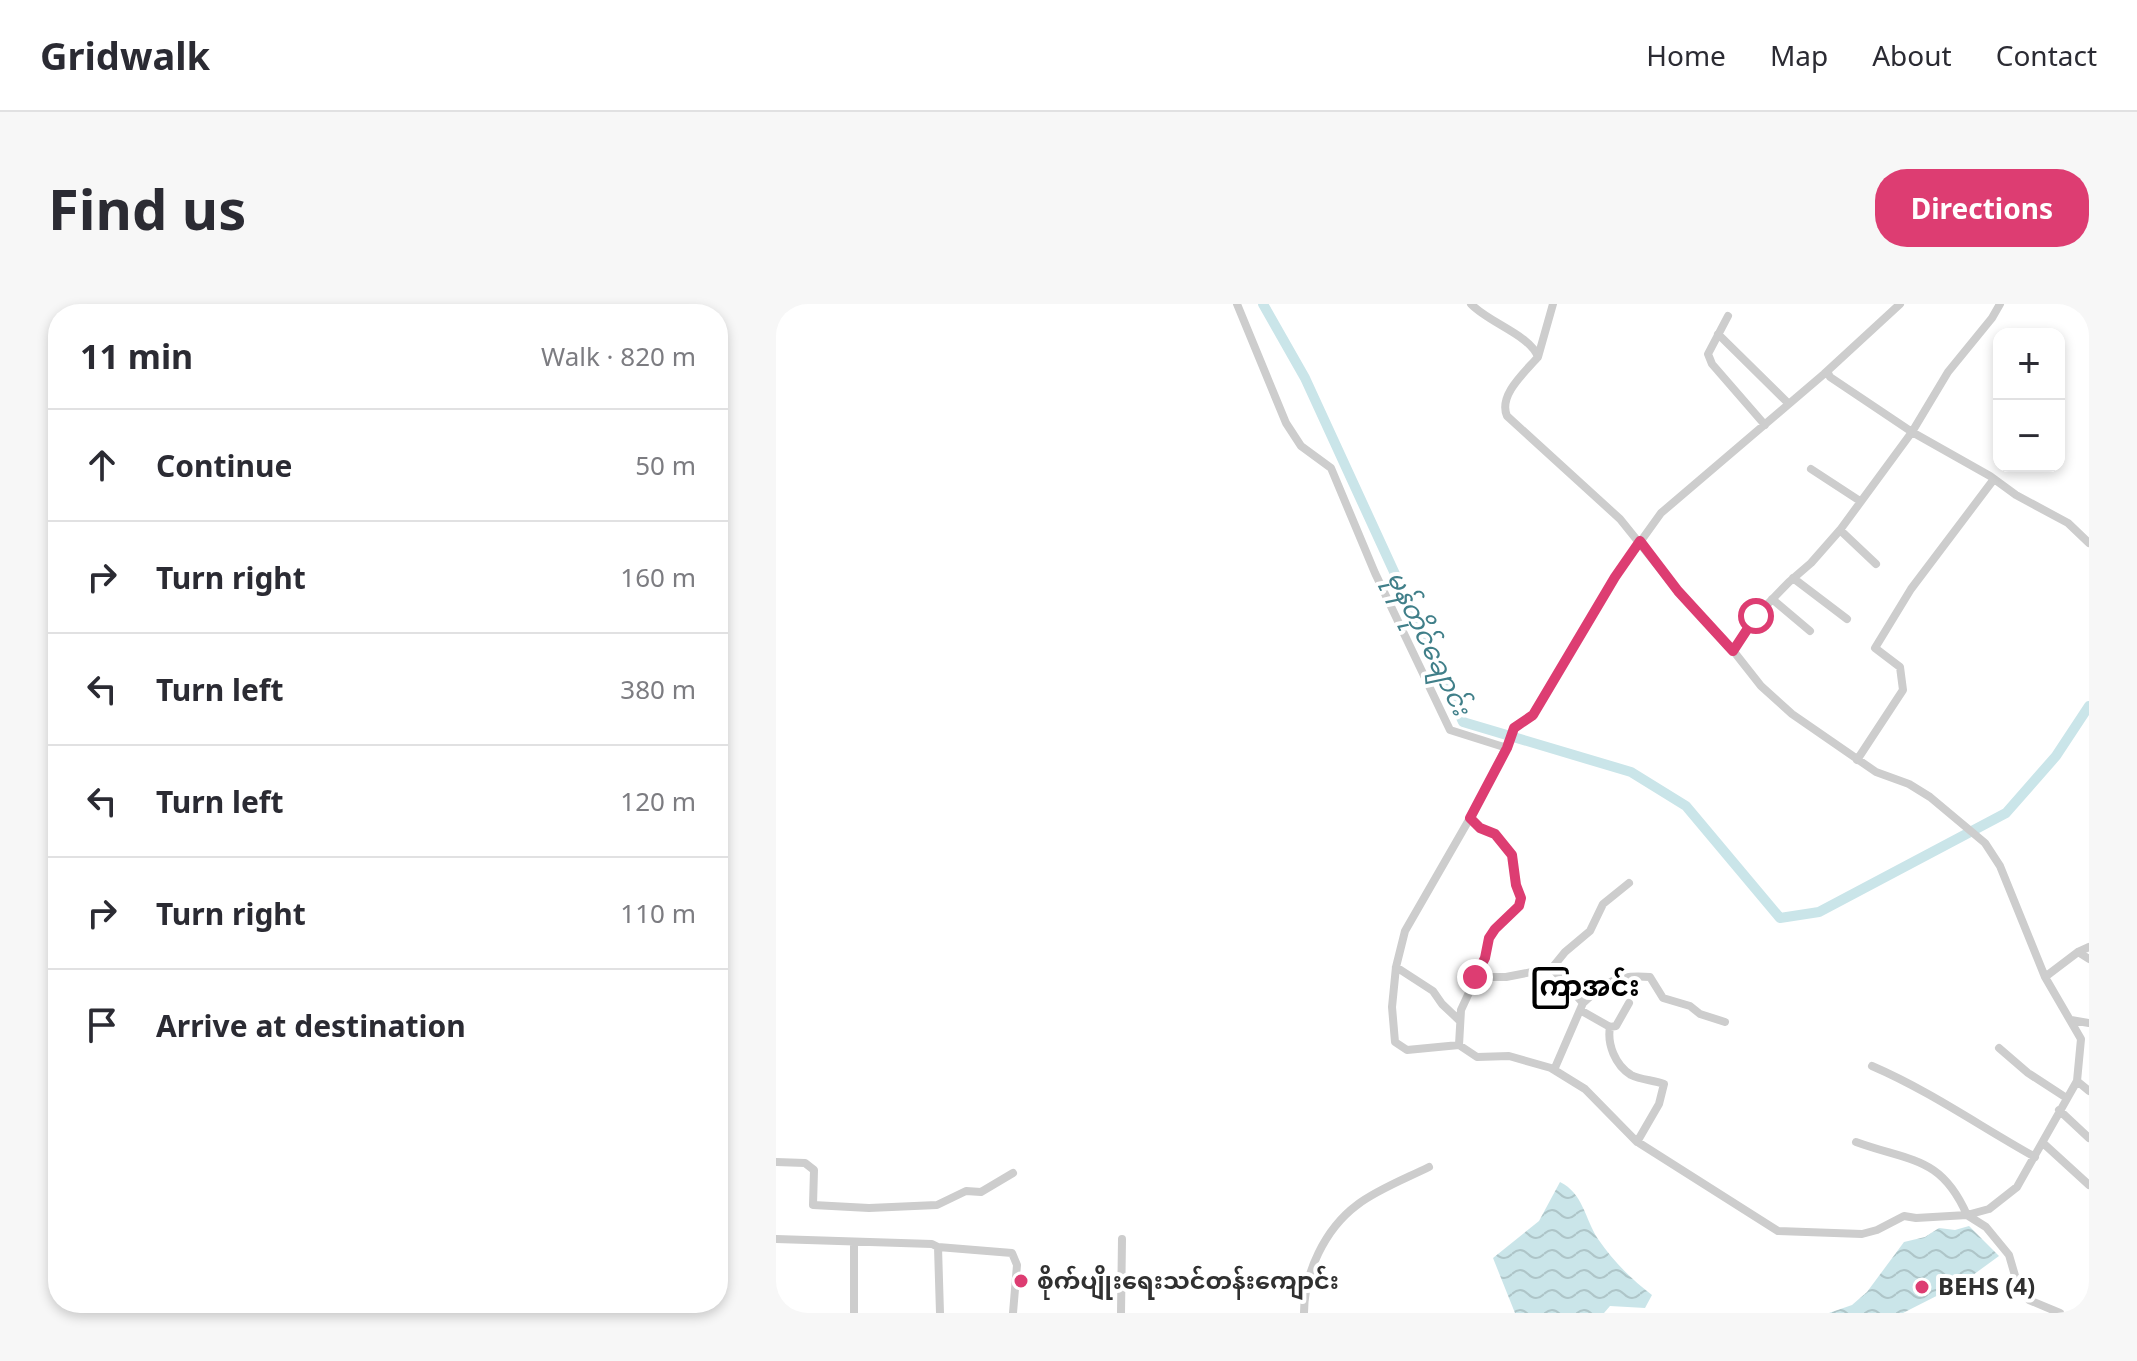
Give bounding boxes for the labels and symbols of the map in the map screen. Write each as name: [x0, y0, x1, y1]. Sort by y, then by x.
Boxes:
water label: မုန်တိုင်ချောင်း: [1375, 564, 1481, 725]
route start: [1738, 598, 1774, 634]
route end: [1457, 959, 1493, 995]
district label: ကြာအင်း: [1530, 966, 1640, 1009]
place label: စိုက်ပျိုးရေးသင်တန်းကျောင်း: [1037, 1263, 1339, 1301]
place label: BEHS (4): [1938, 1269, 2035, 1302]
marker: စိုက်ပျိုးရေးသင်တန်းကျောင်း: [1012, 1272, 1030, 1290]
marker: BEHS (4): [1913, 1278, 1931, 1296]

